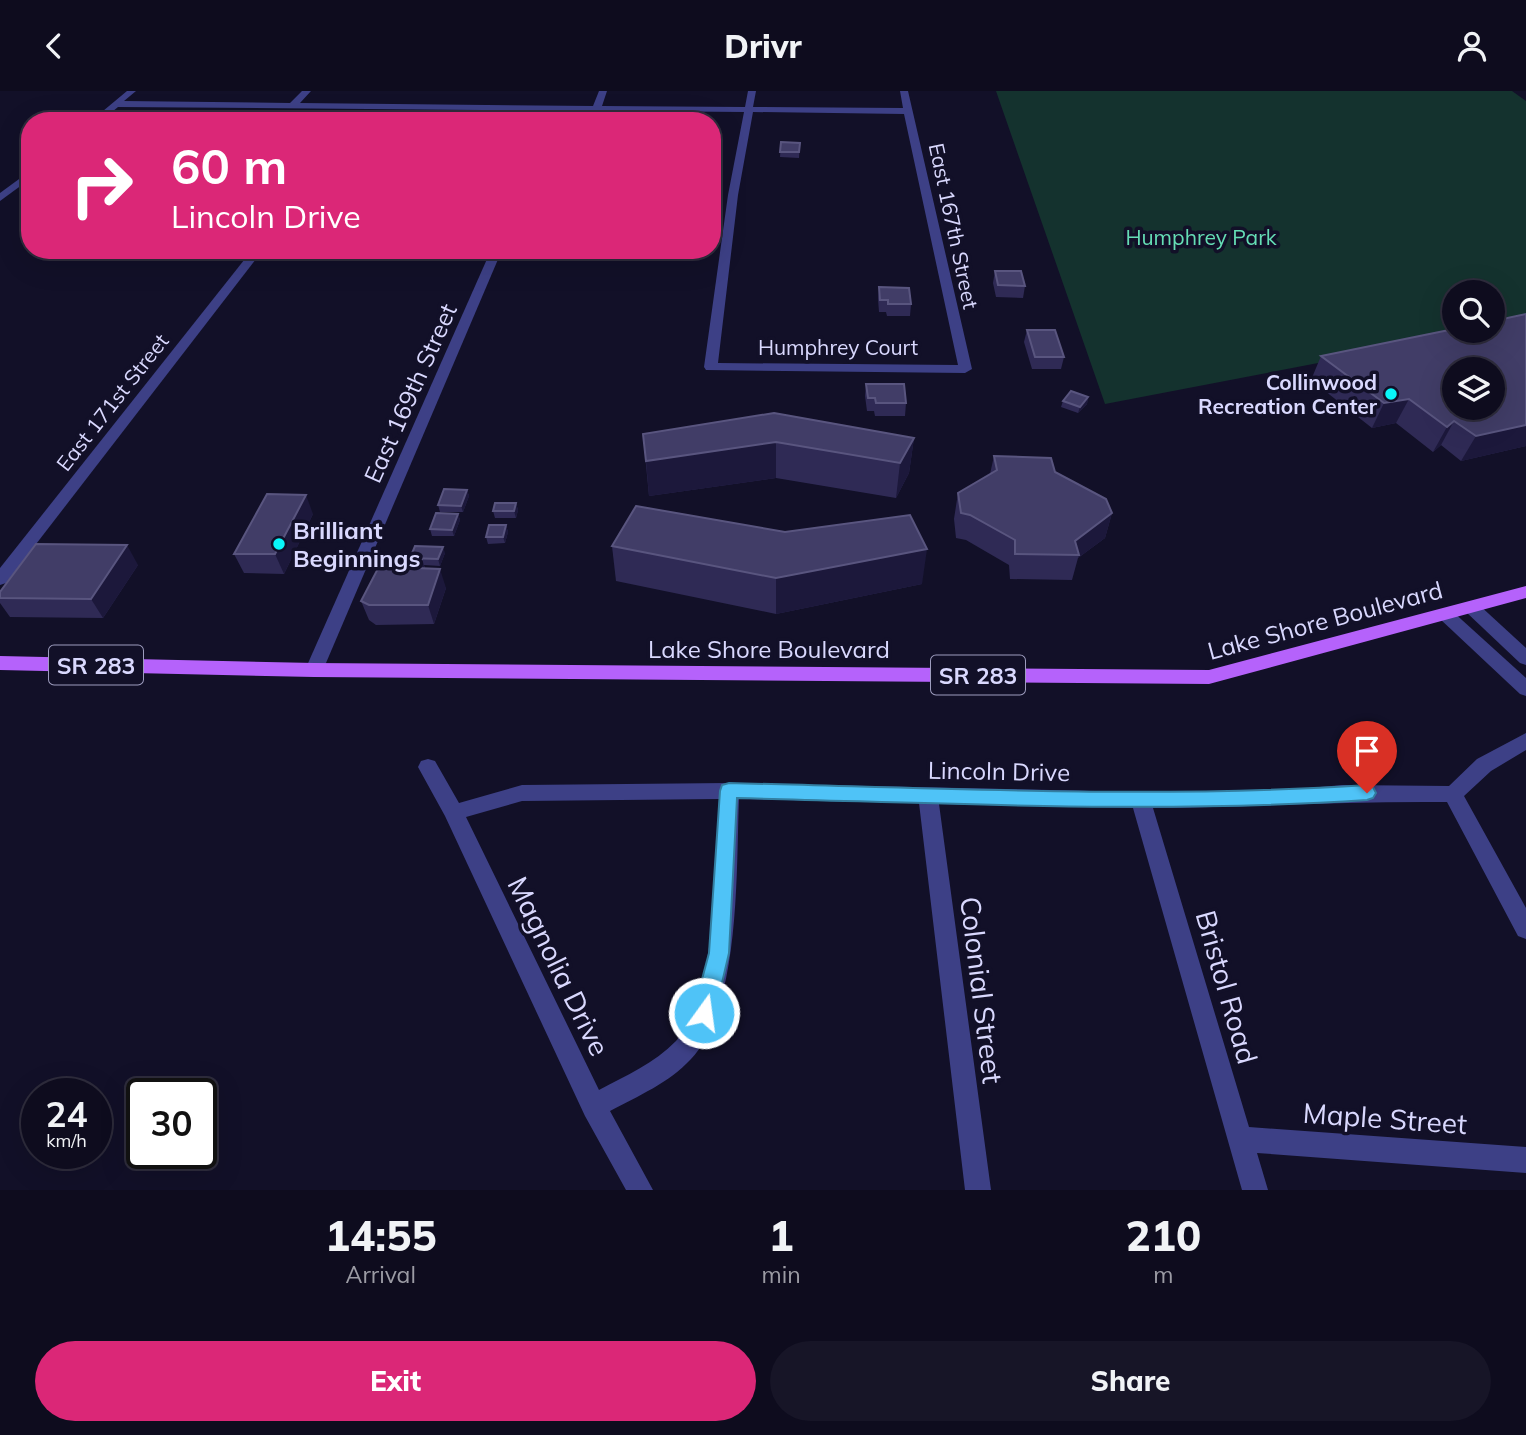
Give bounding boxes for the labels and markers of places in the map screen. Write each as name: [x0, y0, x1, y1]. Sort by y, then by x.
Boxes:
place label: Collinwood Recreation Center: [1198, 369, 1378, 419]
marker: Collinwood Recreation Center: [1383, 386, 1399, 402]
place label: Brilliant Beginnings: [293, 515, 421, 573]
marker: Brilliant Beginnings: [271, 536, 287, 552]
pin: [1337, 721, 1397, 793]

